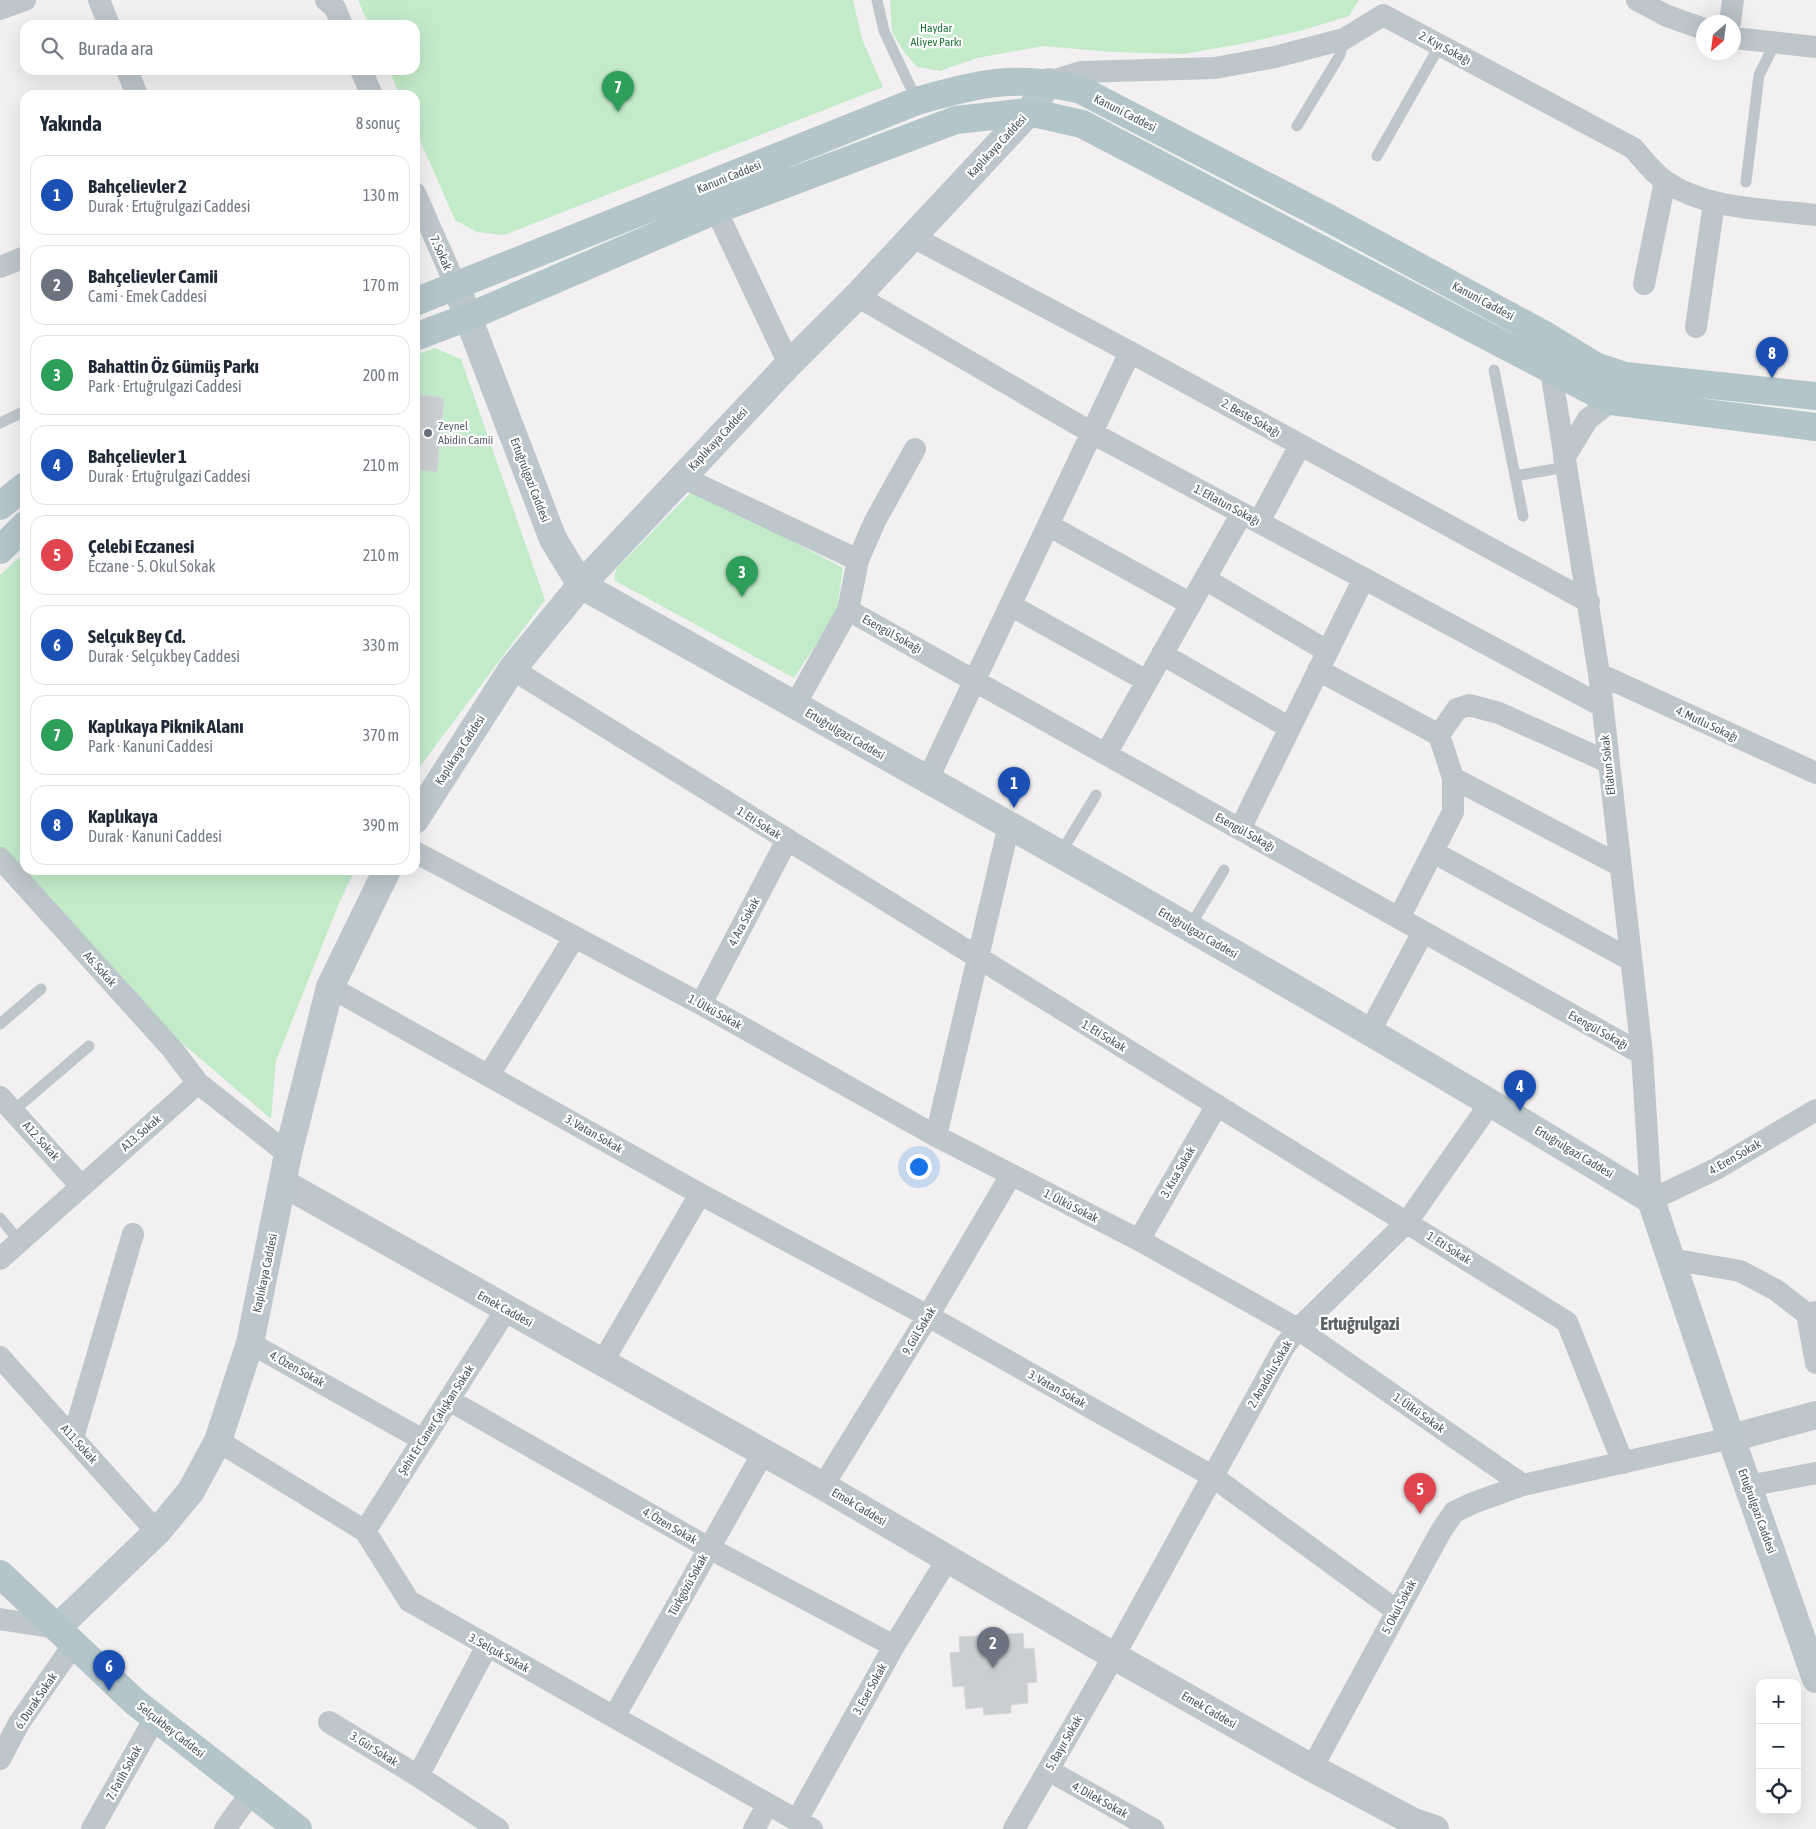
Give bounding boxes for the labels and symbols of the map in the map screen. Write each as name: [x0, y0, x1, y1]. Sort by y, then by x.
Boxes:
north arrow: [1696, 15, 1741, 60]
park label: Haydar Aliyev Parkı: [910, 21, 962, 49]
street label: 2. Kıyı Sokağı: [1417, 28, 1473, 68]
pin: 7: [602, 71, 634, 112]
street label: Kanuni Caddesi: [1092, 91, 1158, 135]
street label: Kaplıkaya Caddesi: [964, 112, 1030, 180]
street label: Kanuni Caddesi: [695, 158, 763, 196]
street label: 7. Sokak: [427, 234, 455, 273]
street label: Kanuni Caddesi: [1450, 279, 1516, 323]
pin: 8: [1756, 337, 1788, 378]
street label: 2. Beste Sokağı: [1219, 396, 1283, 440]
street label: Kaplıkaya Caddesi: [685, 405, 751, 473]
place label: Zeynel Abidin Camii: [438, 419, 493, 447]
marker: Zeynel Abidin Camii: [422, 427, 434, 439]
street label: Ertuğrulgazi Caddesi: [507, 436, 553, 524]
street label: 1. Eflatun Sokağı: [1192, 482, 1262, 528]
pin: 3: [726, 556, 758, 597]
street label: Esengül Sokağı: [860, 612, 924, 656]
street label: 4. Mutlu Sokağı: [1674, 704, 1740, 744]
street label: Ertuğrulgazi Caddesi: [803, 706, 887, 762]
street label: Kaplıkaya Caddesi: [432, 712, 488, 788]
street label: Eflatun Sokak: [1598, 733, 1618, 796]
pin: 1: [998, 767, 1030, 808]
street label: 1. Eti Sokak: [734, 804, 784, 842]
street label: Esengül Sokağı: [1213, 810, 1277, 854]
street label: 4. Ara Sokak: [725, 895, 763, 949]
street label: Ertuğrulgazi Caddesi: [1156, 905, 1240, 961]
street label: A6. Sokak: [81, 949, 120, 990]
street label: 1. Ülkü Sokak: [686, 992, 745, 1033]
street label: Esengül Sokağı: [1566, 1008, 1630, 1052]
street label: 1. Eti Sokak: [1079, 1017, 1129, 1055]
pin: 4: [1504, 1070, 1536, 1111]
street label: A13. Sokak: [118, 1112, 164, 1154]
street label: 3. Vatan Sokak: [563, 1112, 626, 1156]
street label: A12. Sokak: [20, 1119, 63, 1164]
street label: Ertuğrulgazi Caddesi: [1532, 1123, 1616, 1181]
street label: 4. Eren Sokak: [1706, 1136, 1764, 1178]
street label: 3. Kısa Sokak: [1158, 1143, 1199, 1200]
your location: [906, 1154, 932, 1180]
street label: 1. Ülkü Sokak: [1041, 1186, 1101, 1226]
street label: 1. Eti Sokak: [1424, 1229, 1474, 1267]
street label: Kaplıkaya Caddesi: [250, 1232, 280, 1314]
street label: Emek Caddesi: [475, 1288, 535, 1330]
street label: 9. Gül Sokak: [899, 1304, 939, 1357]
district label: Ertuğrulgazi: [1320, 1313, 1400, 1334]
street label: 2. Anadolu Sokak: [1245, 1337, 1295, 1410]
street label: 4. Özen Sokak: [267, 1348, 327, 1390]
street label: Şehit Er Caner Çalışkan Sokak: [395, 1362, 477, 1478]
street label: 3. Vatan Sokak: [1026, 1367, 1089, 1411]
street label: 1. Ülkü Sokak: [1391, 1390, 1448, 1436]
street label: A11. Sokak: [58, 1422, 101, 1467]
street label: Ertuğrulgazi Caddesi: [1735, 1467, 1779, 1555]
pin: 5: [1404, 1473, 1436, 1514]
street label: Emek Caddesi: [829, 1485, 889, 1529]
street label: 4. Özen Sokak: [640, 1505, 700, 1548]
street label: Türkgözü Sokak: [665, 1551, 711, 1618]
street label: 5. Okul Sokak: [1379, 1577, 1419, 1636]
pin: 2: [977, 1627, 1009, 1668]
street label: 3. Selçuk Sokak: [466, 1631, 532, 1676]
pin: 6: [93, 1650, 125, 1691]
street label: 3. Eser Sokak: [850, 1660, 890, 1717]
street label: 6. Durak Sokak: [12, 1670, 60, 1732]
street label: Emek Caddesi: [1179, 1689, 1239, 1731]
street label: Selçukbey Caddesi: [135, 1699, 207, 1761]
street label: 5. Bayır Sokak: [1043, 1713, 1086, 1773]
street label: 3. Gür Sokak: [348, 1729, 401, 1770]
street label: 7. Fatih Sokak: [103, 1743, 145, 1803]
street label: 4. Dilek Sokak: [1070, 1779, 1131, 1821]

